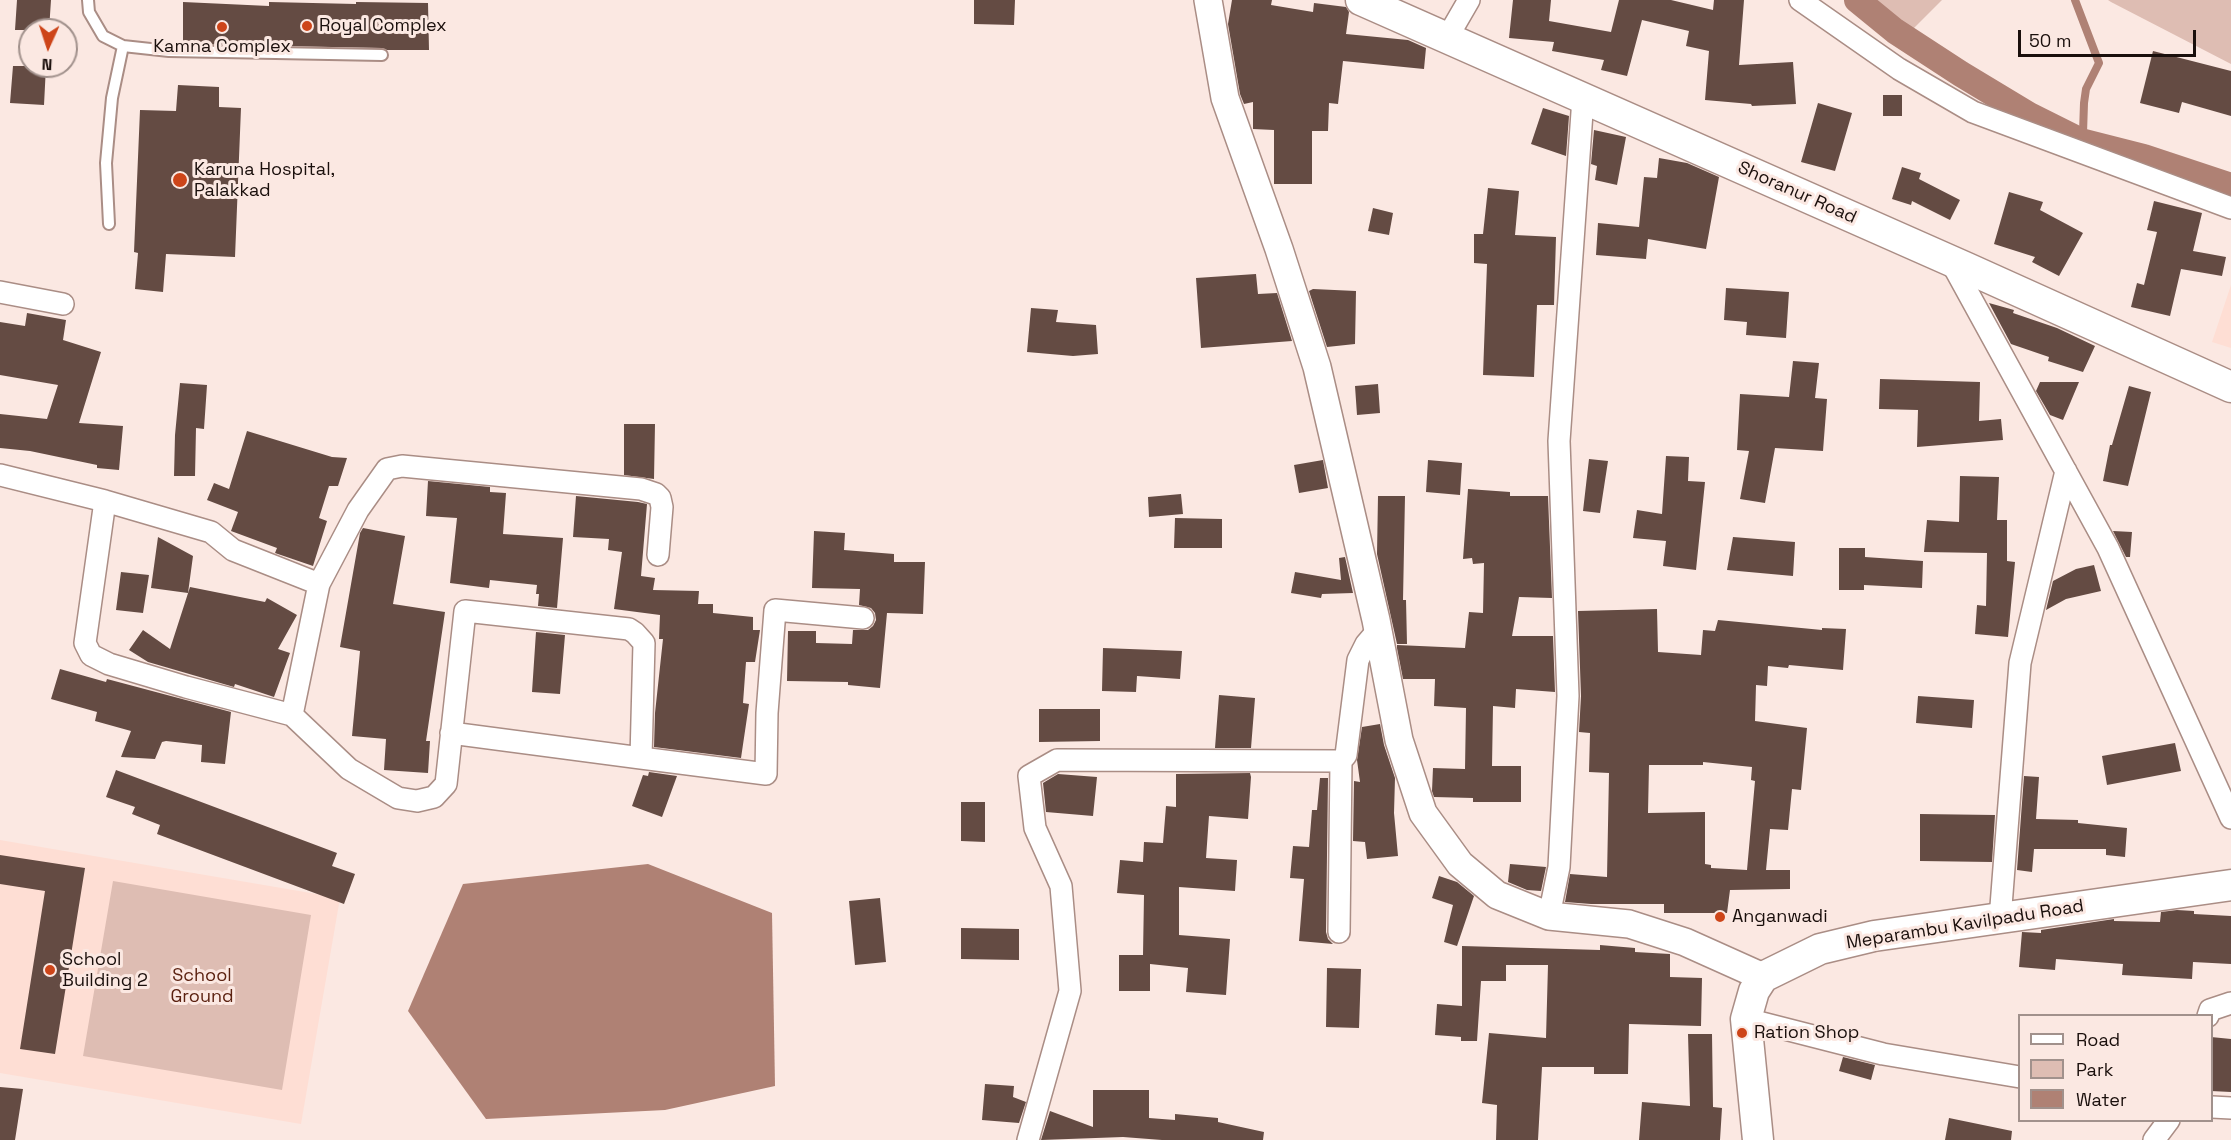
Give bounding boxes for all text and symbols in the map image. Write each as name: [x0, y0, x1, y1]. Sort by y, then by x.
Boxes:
place label: Royal Complex: [319, 15, 447, 37]
north arrow: [18, 18, 78, 78]
scale bar: [2021, 18, 2200, 56]
marker: Royal Complex: [300, 19, 314, 33]
marker: Kamna Complex: [215, 20, 229, 34]
text: 50 m: [2029, 29, 2071, 52]
place label: Kamna Complex: [153, 36, 291, 58]
text: N: [41, 54, 53, 75]
street label: Shoranur Road: [1734, 157, 1860, 229]
place label: Karuna Hospital, Palakkad: [194, 159, 335, 201]
marker: Karuna Hospital, Palakkad: [171, 171, 189, 189]
street label: Meparambu Kavilpadu Road: [1845, 896, 2085, 954]
place label: Anganwadi: [1732, 906, 1828, 928]
marker: Anganwadi: [1713, 910, 1727, 924]
place label: School Building 2: [62, 949, 148, 992]
marker: School Building 2: [43, 963, 57, 977]
park label: School Ground: [170, 965, 234, 1008]
legend: [2018, 1014, 2213, 1122]
place label: Ration Shop: [1754, 1022, 1859, 1044]
marker: Ration Shop: [1735, 1026, 1749, 1040]
text: Road: [2076, 1028, 2120, 1051]
text: Park: [2076, 1058, 2113, 1081]
text: Water: [2076, 1088, 2127, 1111]

